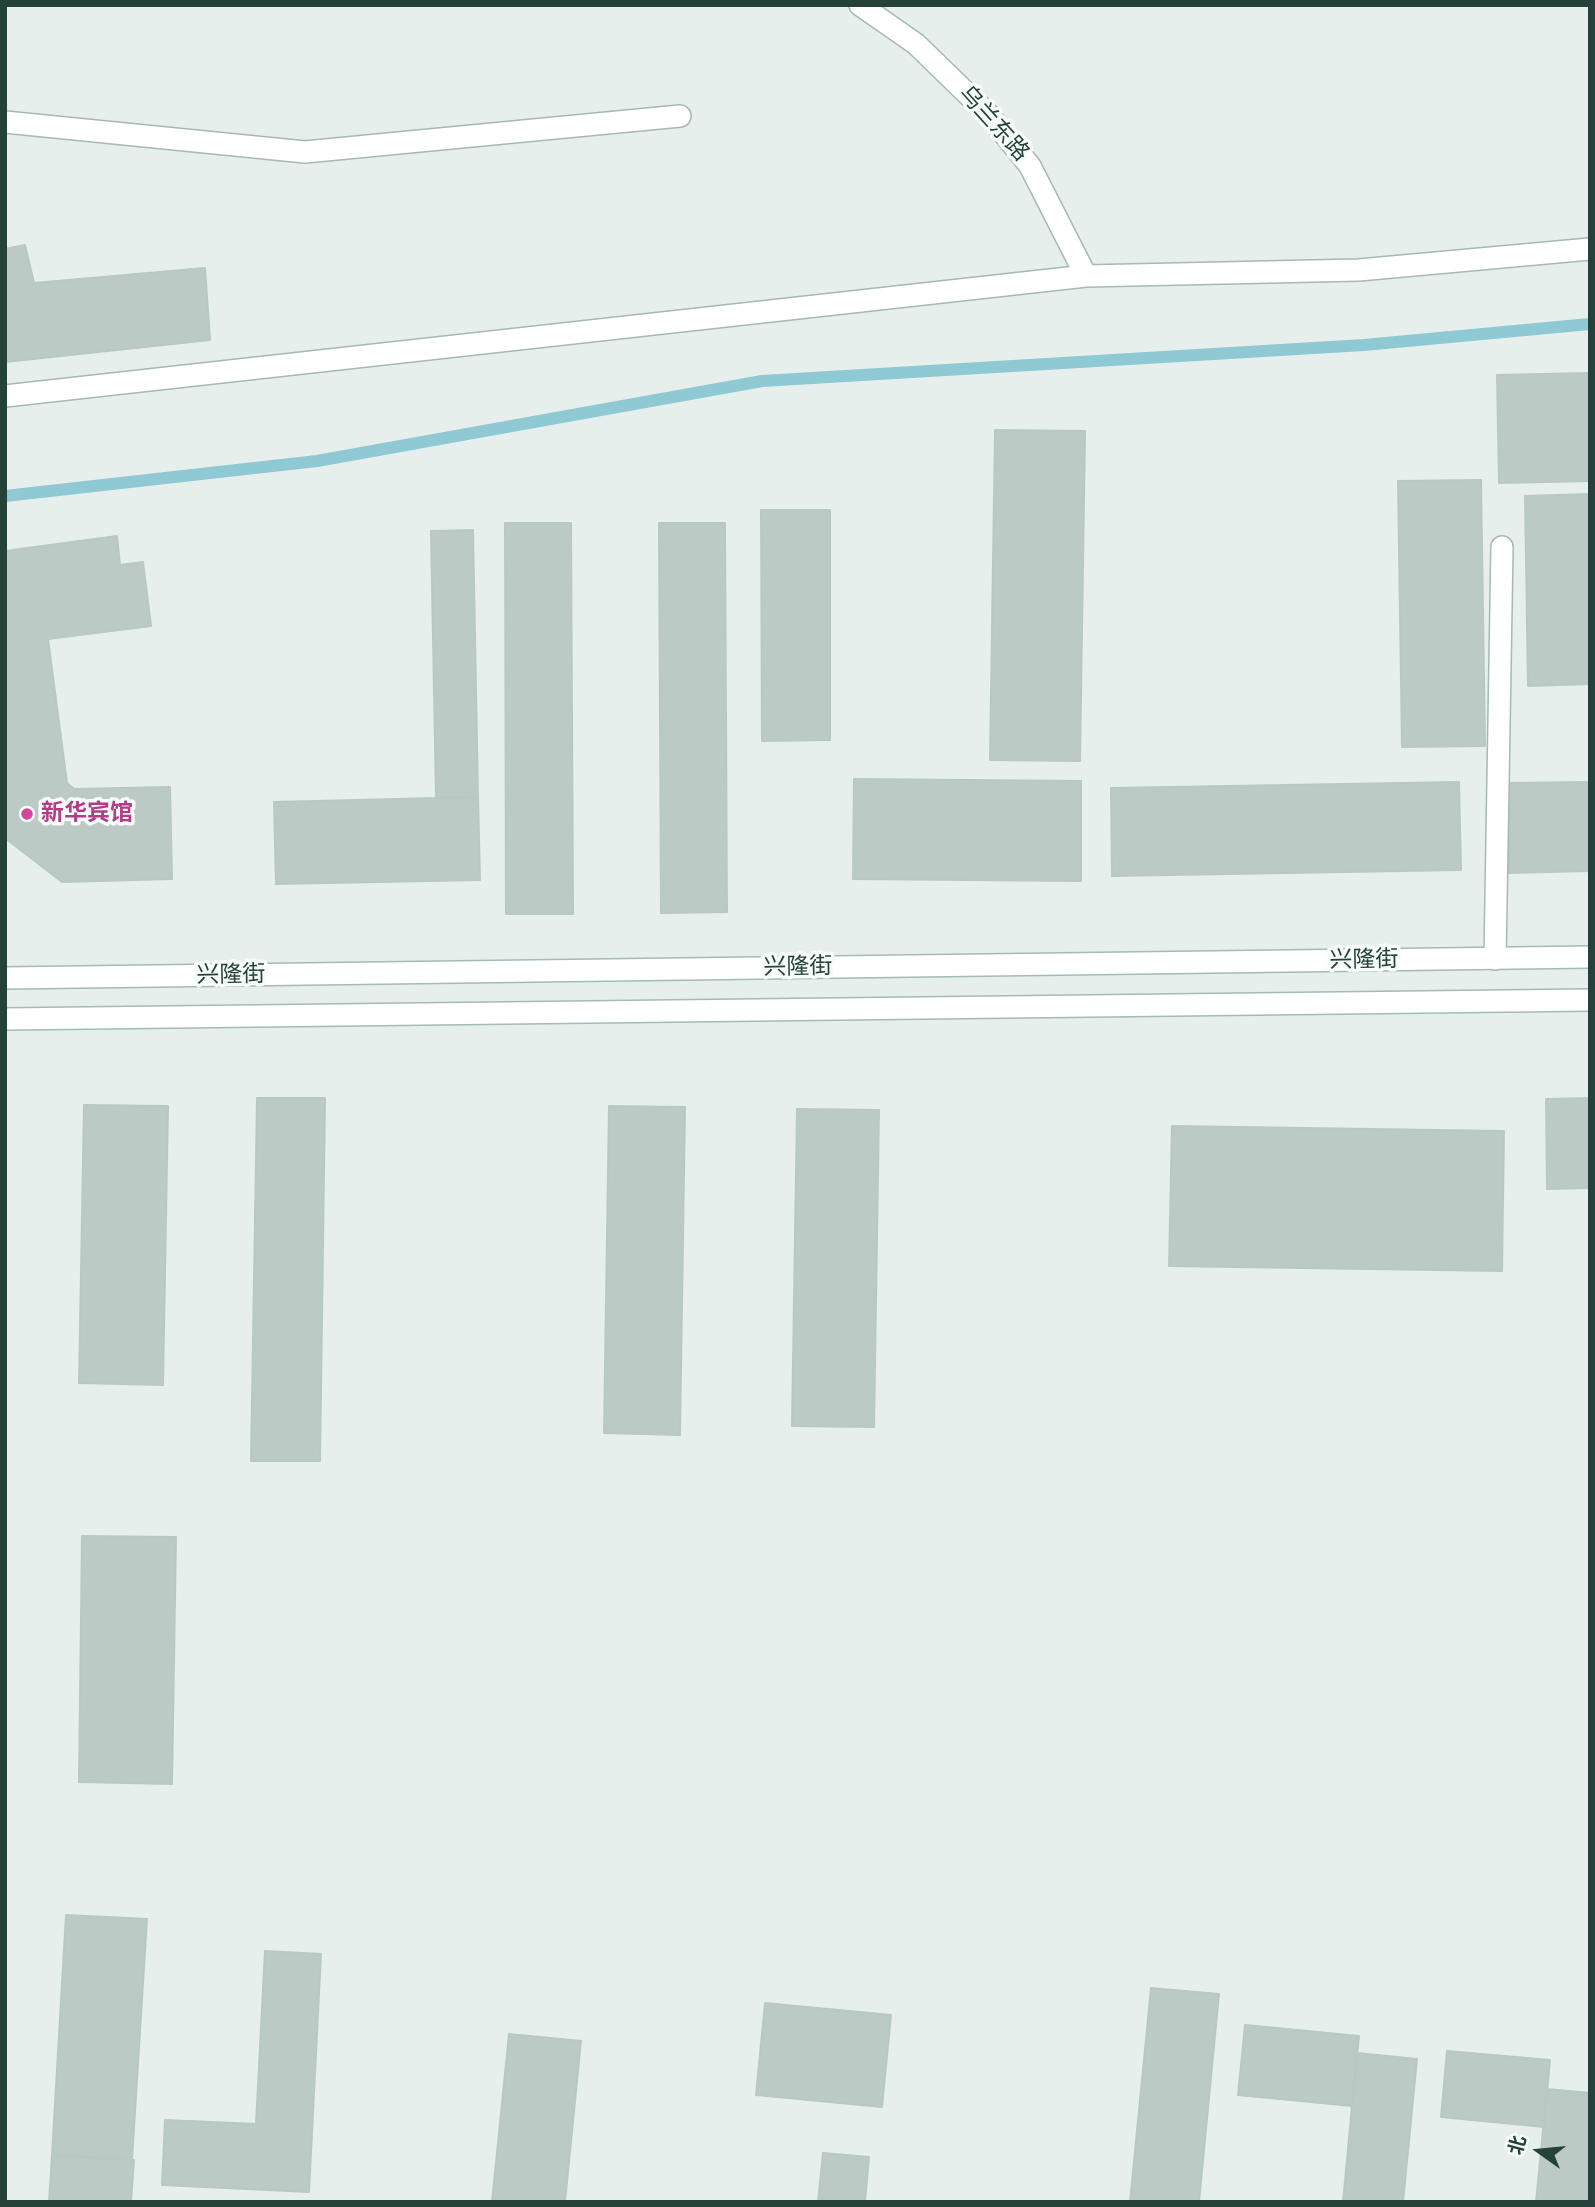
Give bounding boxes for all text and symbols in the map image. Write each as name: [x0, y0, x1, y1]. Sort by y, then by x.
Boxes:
street label: 乌兰东路: [952, 81, 1034, 167]
place label: 新华宾馆: [41, 800, 133, 828]
marker: 新华宾馆: [19, 806, 35, 822]
street label: 兴隆街: [1329, 947, 1399, 975]
street label: 兴隆街: [763, 954, 833, 982]
street label: 兴隆街: [196, 962, 266, 990]
north arrow: [1504, 2116, 1574, 2186]
text: 北: [1505, 2133, 1532, 2158]

